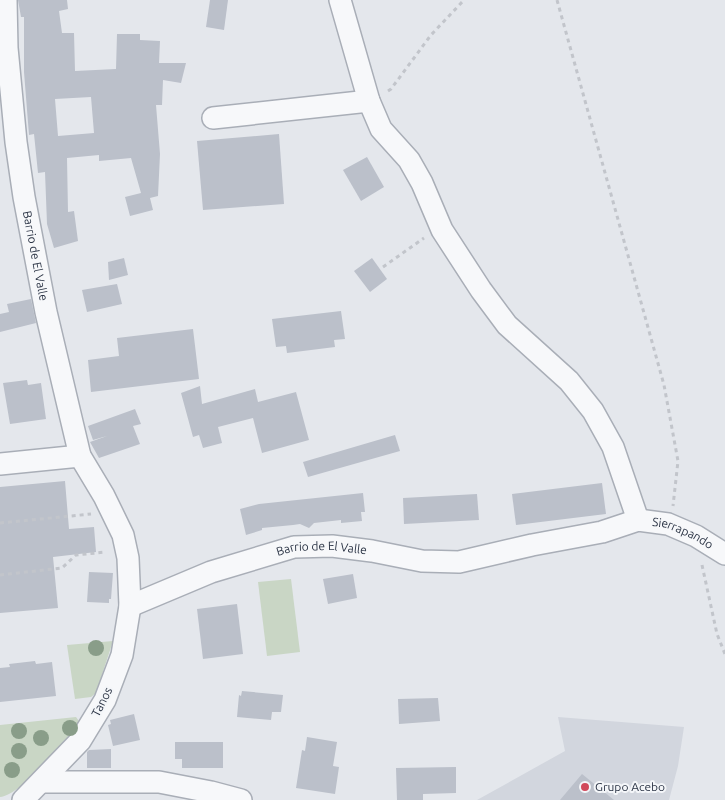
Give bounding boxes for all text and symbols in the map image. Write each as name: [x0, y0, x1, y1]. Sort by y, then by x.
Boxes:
street label: Barrio de El Valle: [21, 210, 51, 302]
street label: Sierrapando: [652, 515, 716, 551]
street label: Barrio de El Valle: [275, 539, 368, 558]
street label: Tanos: [89, 685, 114, 719]
place label: Grupo Acebo: [595, 780, 665, 793]
marker: Grupo Acebo: [579, 781, 591, 793]

